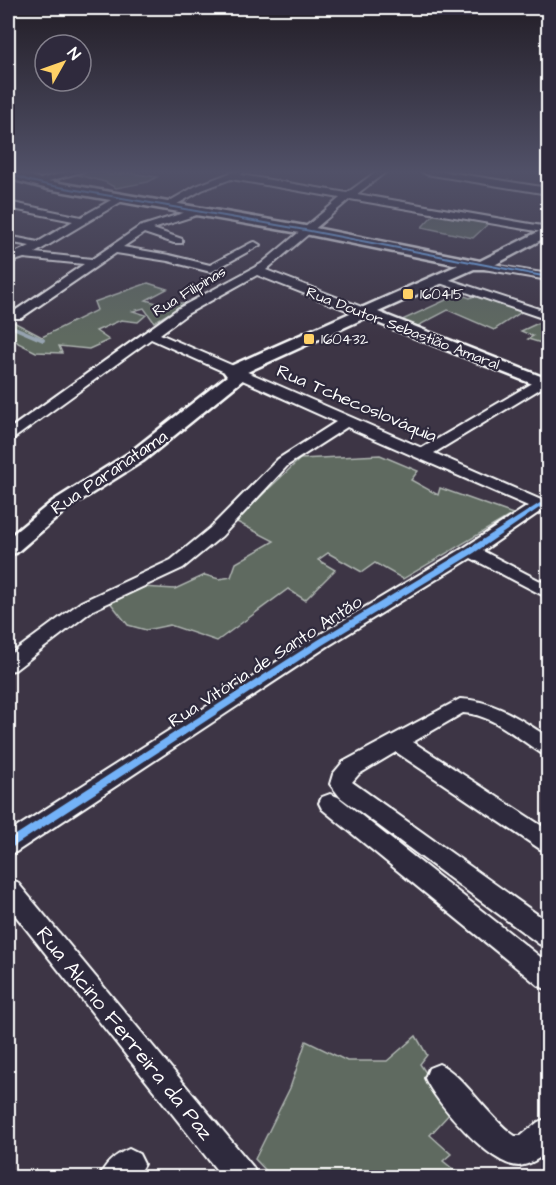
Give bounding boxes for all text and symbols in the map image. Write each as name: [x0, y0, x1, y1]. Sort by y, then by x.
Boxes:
north arrow: [33, 33, 93, 93]
text: N: [62, 43, 85, 65]
street label: Rua Filipinas: [148, 261, 230, 322]
street label: Rua Doutor Sebastião Amaral: [303, 282, 502, 375]
place label: 160415: [420, 284, 464, 305]
marker: 160415: [401, 287, 415, 301]
place label: 160432: [321, 329, 369, 350]
marker: 160432: [302, 332, 316, 346]
street label: Rua Tchecoslováquia: [273, 358, 441, 449]
street label: Rua Paranatama: [46, 424, 173, 521]
street label: Rua Vitória de Santo Antão: [164, 589, 367, 734]
street label: Rua Alcino Ferreira da Paz: [29, 920, 220, 1147]

